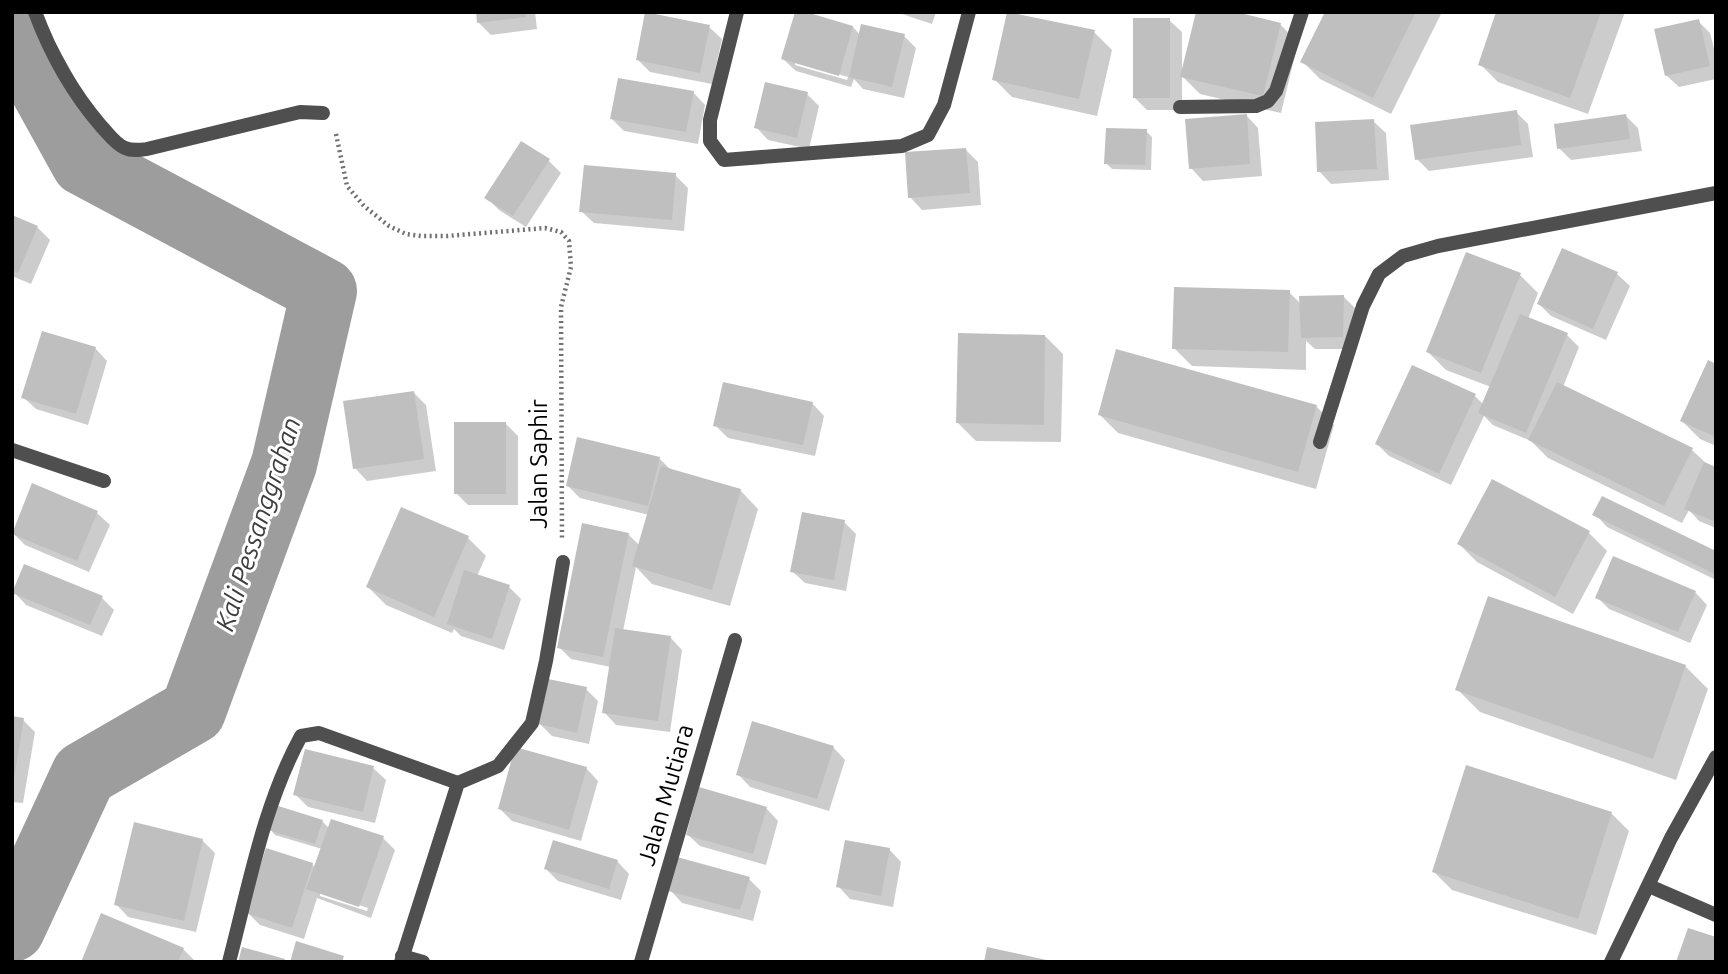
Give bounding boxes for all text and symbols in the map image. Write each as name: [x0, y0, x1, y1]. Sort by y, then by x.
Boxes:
street label: Jalan Saphir: [525, 399, 552, 529]
water label: Kali Pessanggrahan: [209, 414, 306, 634]
street label: Jalan Mutiara: [632, 721, 699, 869]

